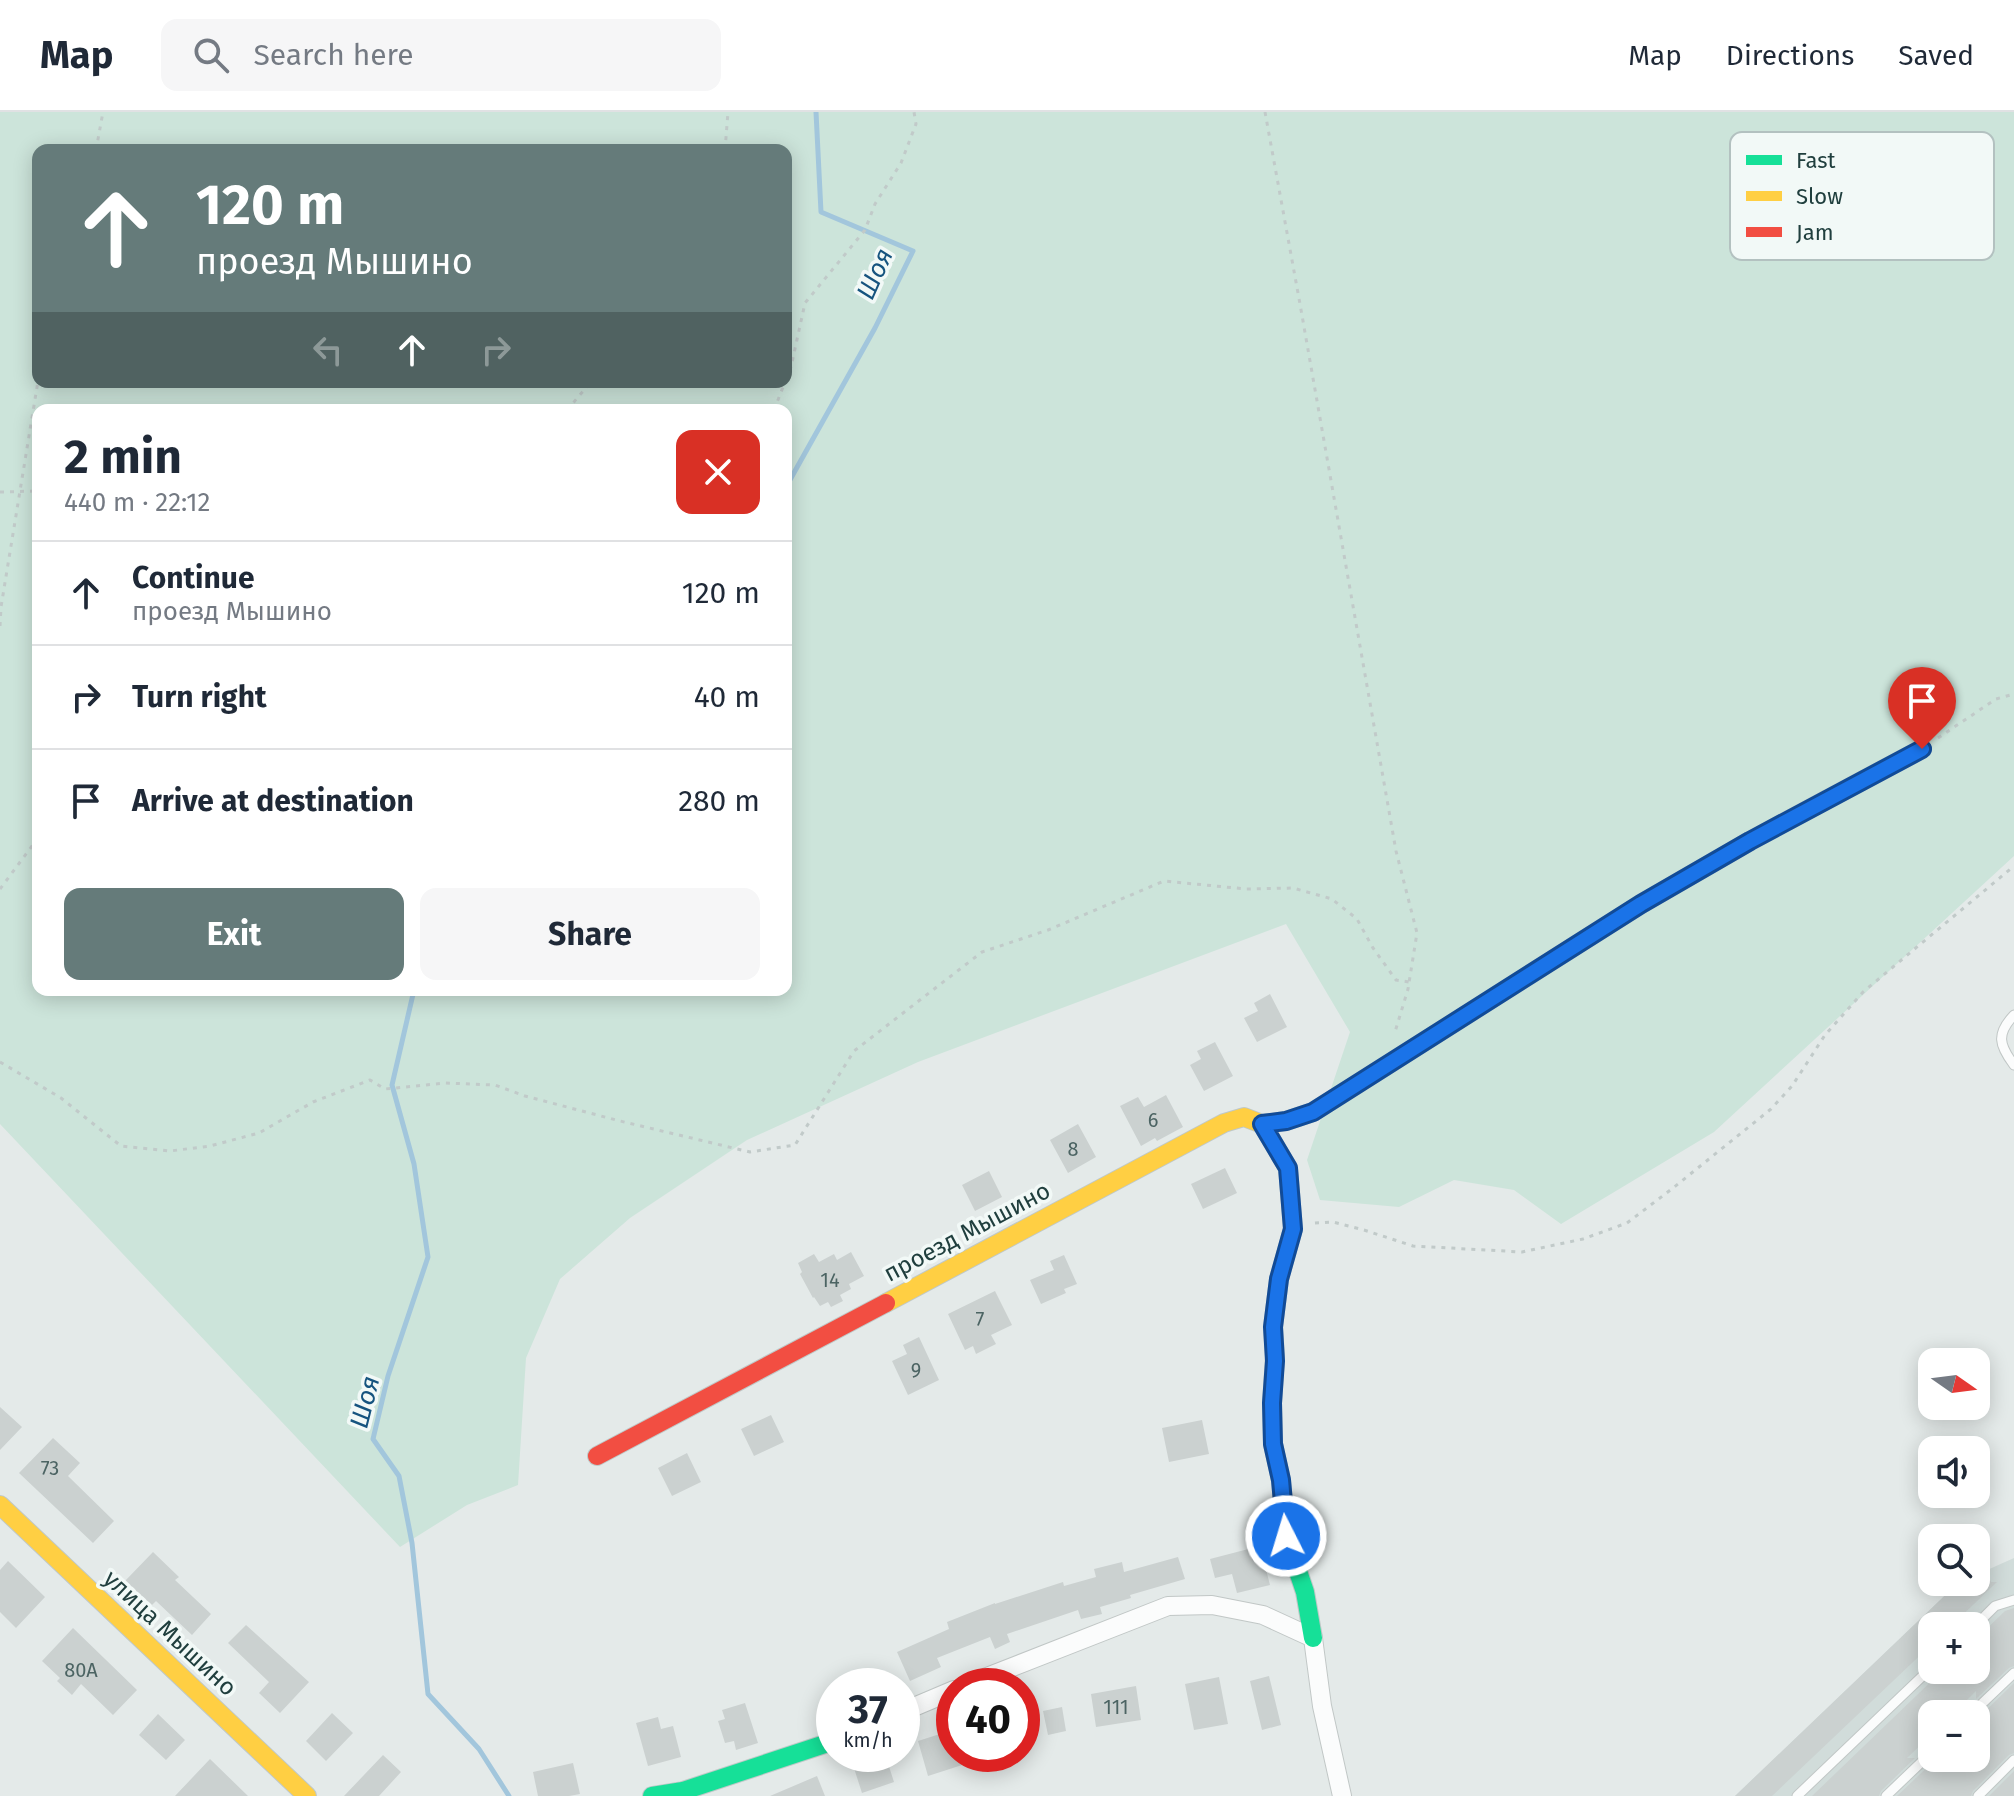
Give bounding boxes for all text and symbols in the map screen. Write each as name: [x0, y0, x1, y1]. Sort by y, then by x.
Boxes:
search box: [161, 19, 721, 91]
text: Map: [40, 32, 113, 78]
icon: search: [189, 33, 233, 77]
text: Search here: [253, 37, 414, 73]
text: Map: [1628, 39, 1682, 72]
text: Directions: [1726, 39, 1854, 72]
text: Saved: [1898, 39, 1974, 72]
legend: [1730, 132, 1994, 260]
text: Fast: [1796, 147, 1836, 174]
text: 120 m: [196, 172, 344, 239]
icon: ahead: [64, 176, 168, 280]
text: Slow: [1796, 183, 1843, 210]
text: Jam: [1796, 219, 1834, 246]
text: проезд Мышино: [196, 240, 473, 284]
water label: Шоя: [850, 244, 900, 304]
icon: left: [306, 328, 350, 372]
icon: ahead: [390, 328, 434, 372]
icon: right: [474, 328, 518, 372]
text: 2 min: [64, 428, 182, 486]
button: close: [676, 430, 760, 514]
text: 440 m · 22:12: [64, 487, 210, 518]
text: Continue: [132, 560, 255, 596]
icon: ahead: [64, 571, 108, 615]
text: 120 m: [682, 575, 760, 611]
text: проезд Мышино: [132, 596, 332, 627]
pin: [1888, 667, 1956, 749]
icon: right: [64, 675, 108, 719]
text: Turn right: [132, 679, 267, 715]
text: 40 m: [694, 679, 760, 715]
icon: arrive: [1900, 679, 1944, 723]
icon: arrive: [64, 779, 108, 823]
text: Arrive at destination: [132, 783, 414, 819]
text: 280 m: [678, 783, 760, 819]
button: Exit: [64, 888, 404, 980]
button: Share: [420, 888, 760, 980]
house number: 6: [1148, 1108, 1158, 1132]
house number: 8: [1067, 1137, 1079, 1161]
street label: проезд Мышино: [879, 1176, 1055, 1288]
house number: 14: [820, 1268, 840, 1292]
house number: 7: [976, 1307, 985, 1331]
north arrow: [1918, 1348, 1990, 1420]
map controls: [1918, 1348, 1990, 1772]
house number: 9: [911, 1358, 921, 1382]
water label: Шоя: [344, 1373, 386, 1431]
button: sound: [1918, 1436, 1990, 1508]
house number: 73: [41, 1456, 59, 1480]
position arrow: [1244, 1494, 1328, 1578]
button: search: [1918, 1524, 1990, 1596]
street label: улица Мышино: [98, 1564, 242, 1702]
button: +: [1918, 1612, 1990, 1684]
house number: 80А: [64, 1658, 98, 1682]
speed limit sign: 40: [936, 1668, 1040, 1772]
text: 37: [848, 1686, 888, 1734]
house number: 111: [1103, 1695, 1129, 1719]
button: −: [1918, 1700, 1990, 1772]
text: km/h: [843, 1728, 893, 1752]

